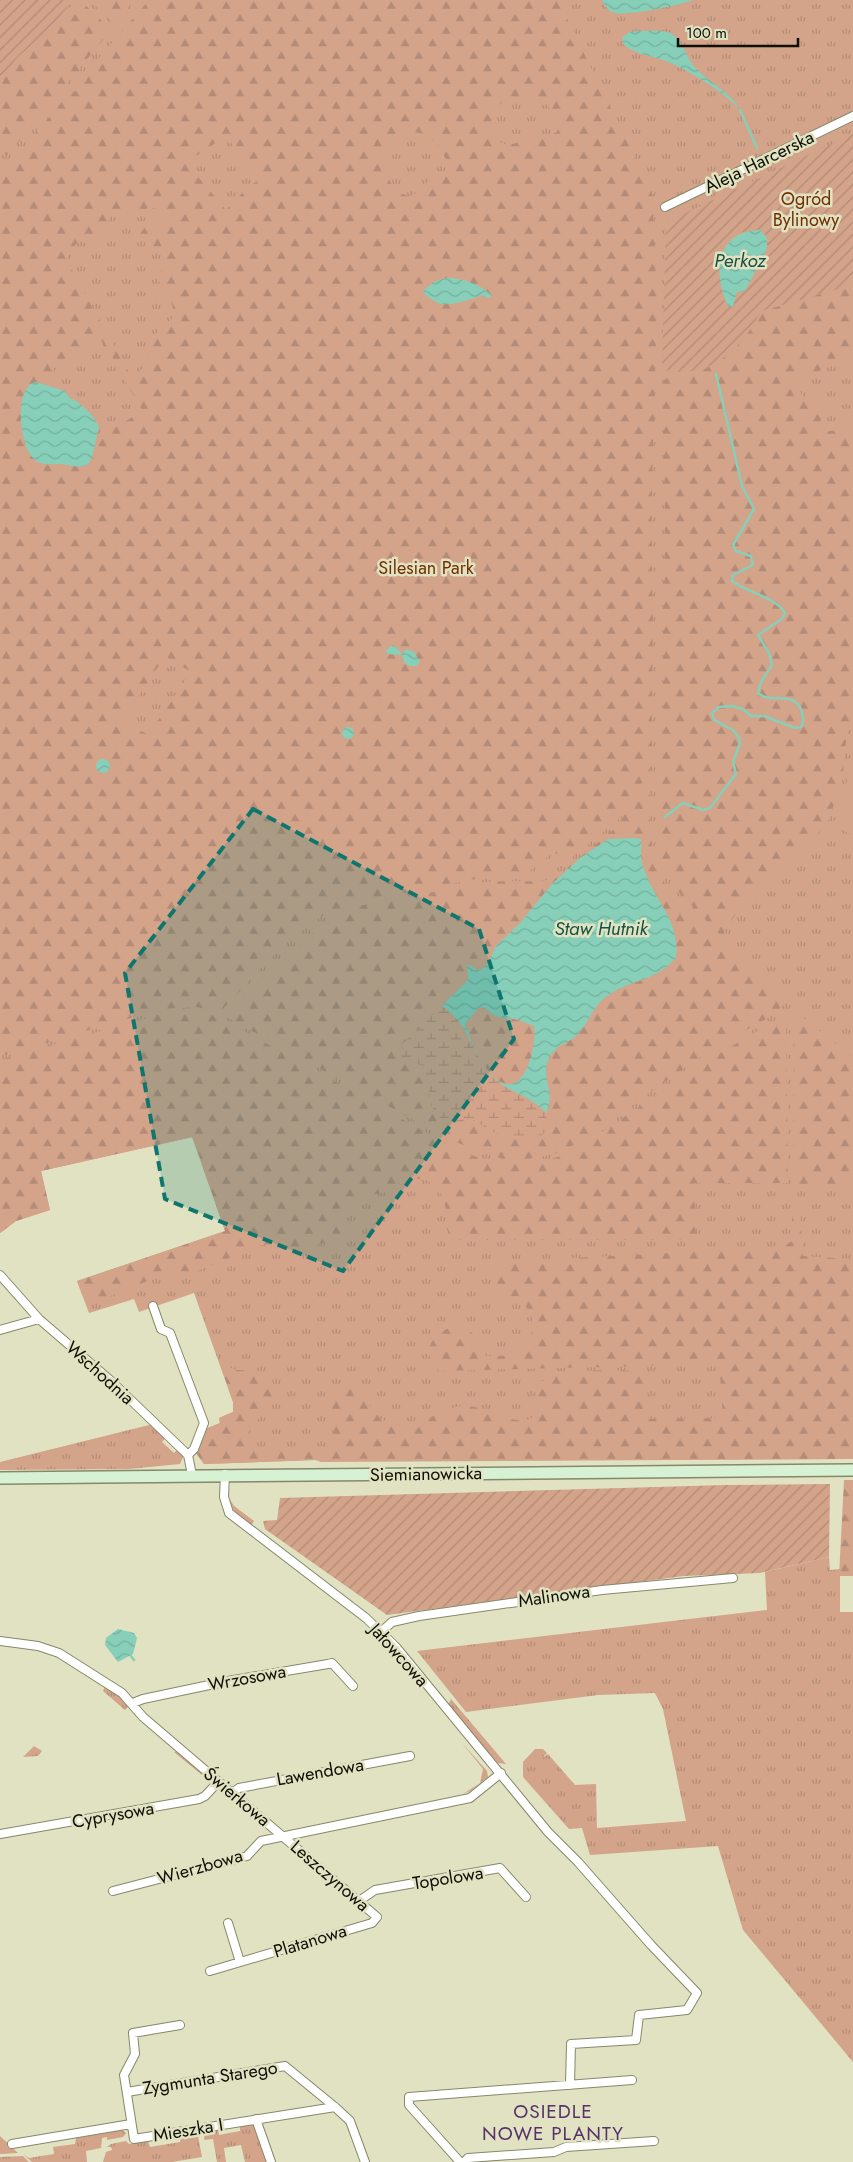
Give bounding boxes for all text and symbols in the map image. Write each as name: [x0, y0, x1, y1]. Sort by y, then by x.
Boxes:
scale bar: [678, 15, 798, 47]
text: 100 m: [686, 22, 727, 44]
street label: Aleja Harcerska: [700, 124, 818, 200]
park label: Ogród Bylinowy: [773, 186, 839, 233]
water label: Perkoz: [714, 247, 767, 274]
park label: Silesian Park: [378, 555, 474, 581]
water label: Staw Hutnik: [554, 915, 648, 942]
street label: Wschodnia: [60, 1335, 140, 1411]
street label: Siemianowicka: [370, 1460, 482, 1488]
street label: Malinowa: [517, 1578, 591, 1614]
street label: Jałowcowa: [362, 1616, 435, 1693]
street label: Wrzosowa: [206, 1658, 288, 1698]
street label: Lawendowa: [274, 1752, 366, 1792]
street label: Świerkowa: [198, 1761, 276, 1833]
street label: Cyprysowa: [70, 1795, 156, 1835]
street label: Leszczynowa: [285, 1834, 375, 1918]
street label: Wierzbowa: [154, 1842, 246, 1892]
street label: Topolowa: [411, 1860, 485, 1896]
street label: Platanowa: [270, 1918, 350, 1964]
street label: Zygmunta Starego: [141, 2054, 279, 2101]
district label: OSIEDLE NOWE PLANTY: [482, 2098, 624, 2147]
street label: Mieszka I: [151, 2112, 225, 2148]

